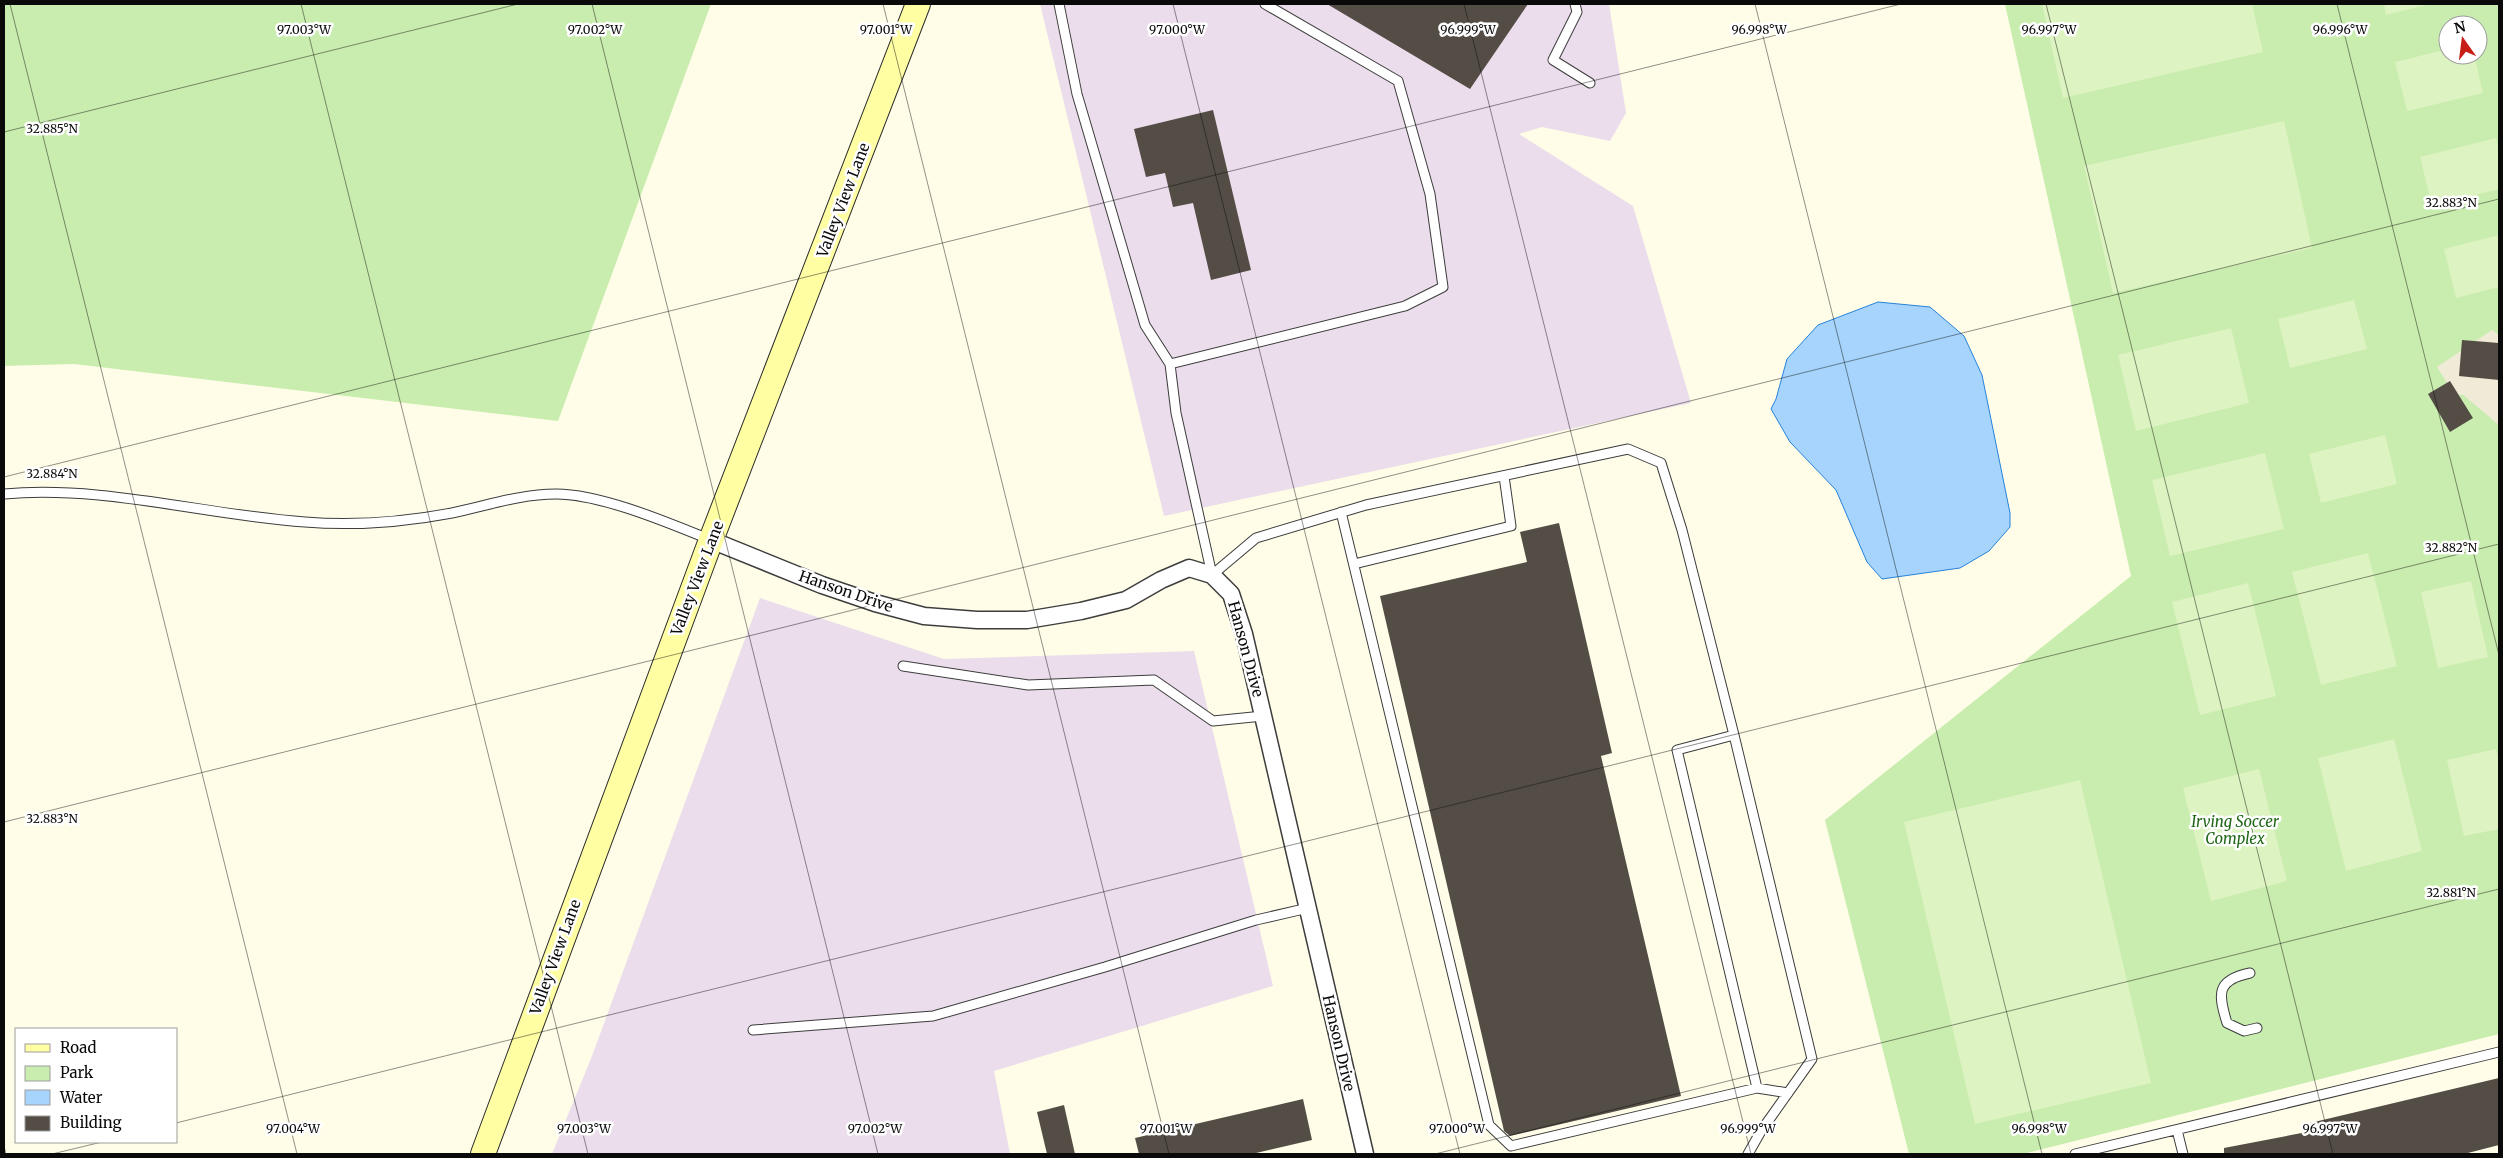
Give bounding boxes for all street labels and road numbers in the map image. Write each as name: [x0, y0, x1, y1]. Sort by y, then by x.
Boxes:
street label: Valley View Lane: [812, 140, 874, 261]
street label: Valley View Lane: [666, 518, 728, 639]
street label: Hanson Drive: [796, 566, 896, 616]
street label: Hanson Drive: [1224, 599, 1268, 699]
street label: Valley View Lane: [525, 897, 585, 1018]
street label: Hanson Drive: [1319, 993, 1359, 1093]

